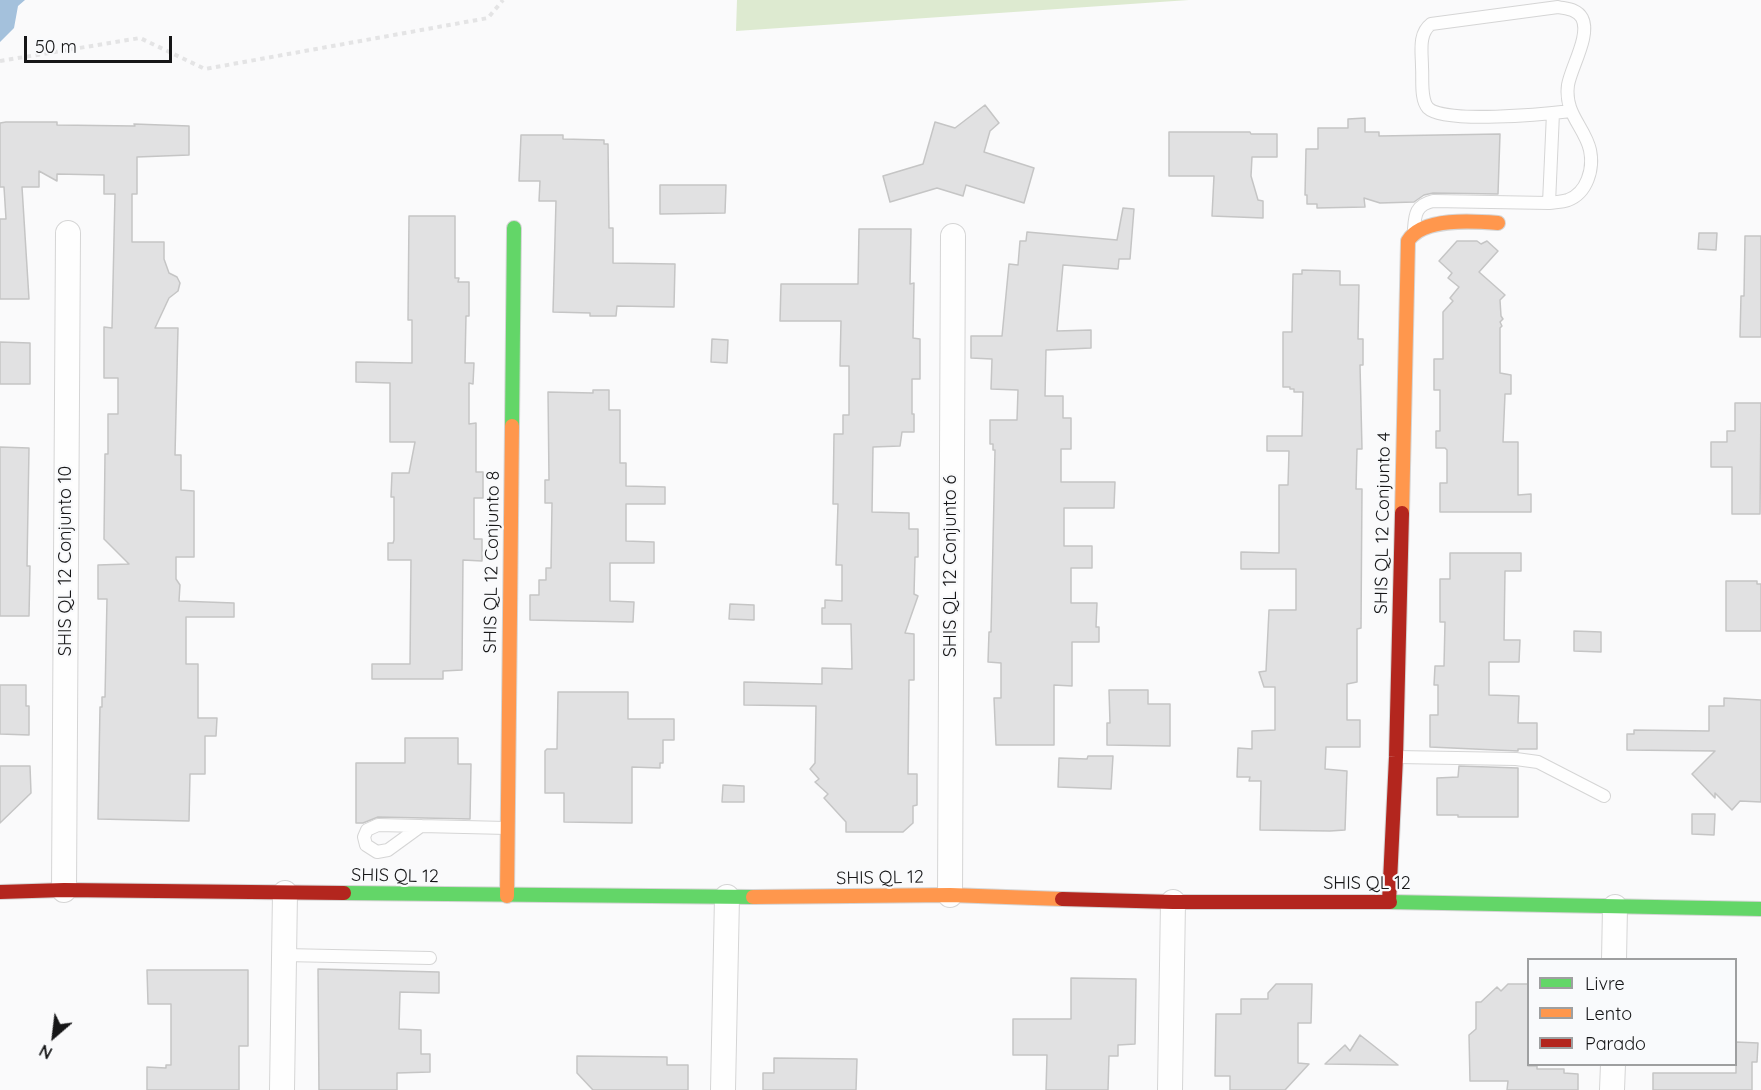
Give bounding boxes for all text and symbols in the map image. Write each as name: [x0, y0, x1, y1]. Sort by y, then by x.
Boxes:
scale bar: [27, 24, 176, 62]
text: 50 m: [35, 35, 77, 58]
street label: SHIS QL 12 Conjunto 4: [1371, 432, 1395, 614]
street label: SHIS QL 12 Conjunto 10: [55, 466, 77, 656]
street label: SHIS QL 12 Conjunto 8: [480, 471, 504, 653]
street label: SHIS QL 12 Conjunto 6: [940, 475, 962, 657]
street label: SHIS QL 12: [351, 864, 439, 888]
street label: SHIS QL 12: [836, 866, 924, 890]
street label: SHIS QL 12: [1323, 873, 1411, 895]
legend: [1527, 958, 1737, 1066]
text: Livre: [1585, 972, 1625, 995]
text: Lento: [1585, 1002, 1632, 1025]
north arrow: [24, 1006, 84, 1066]
text: Parado: [1585, 1032, 1646, 1055]
text: N: [36, 1040, 55, 1063]

